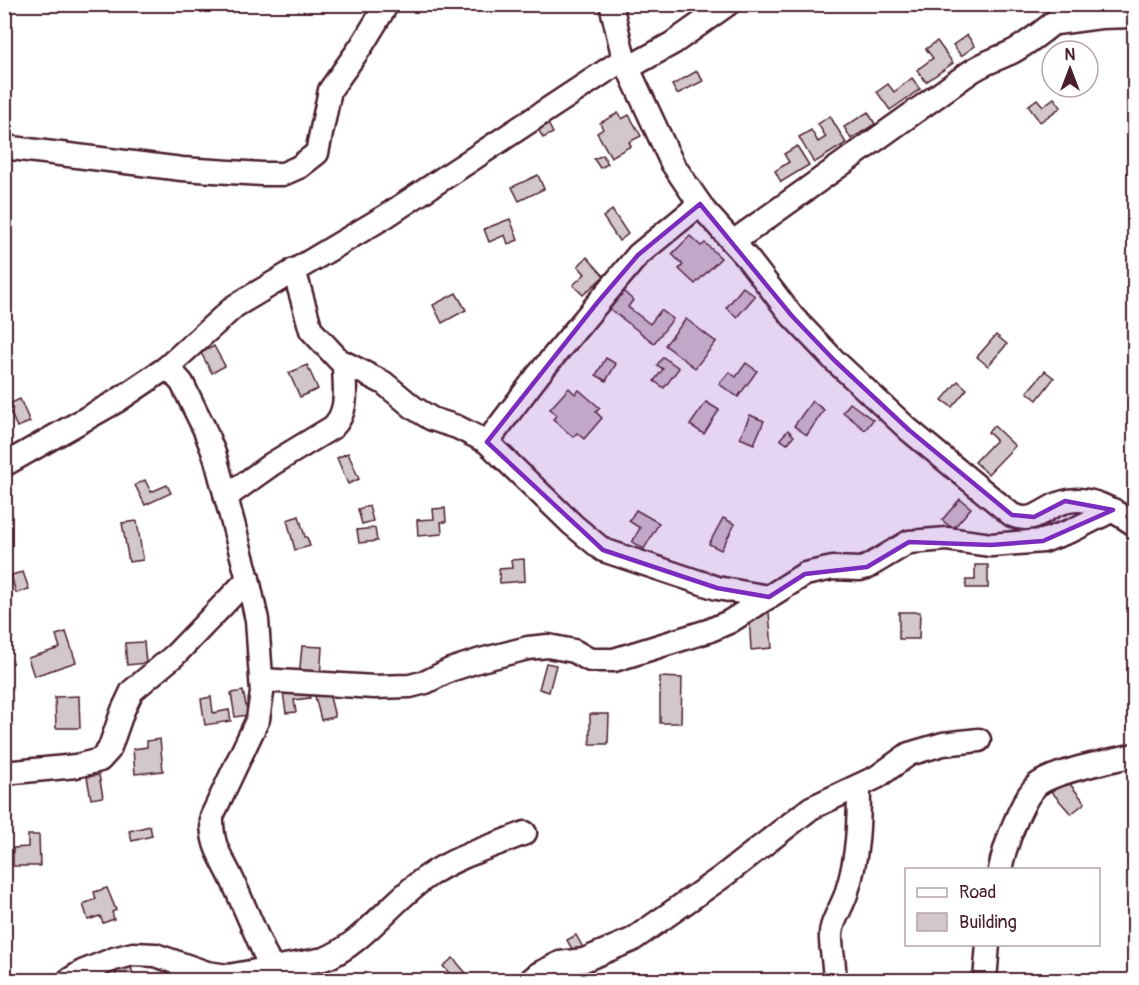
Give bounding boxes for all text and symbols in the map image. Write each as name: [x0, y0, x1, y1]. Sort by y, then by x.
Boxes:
north arrow: [1040, 39, 1100, 99]
text: N: [1065, 45, 1076, 65]
legend: [905, 868, 1100, 946]
text: Road: [959, 881, 996, 904]
text: Building: [959, 911, 1017, 934]

